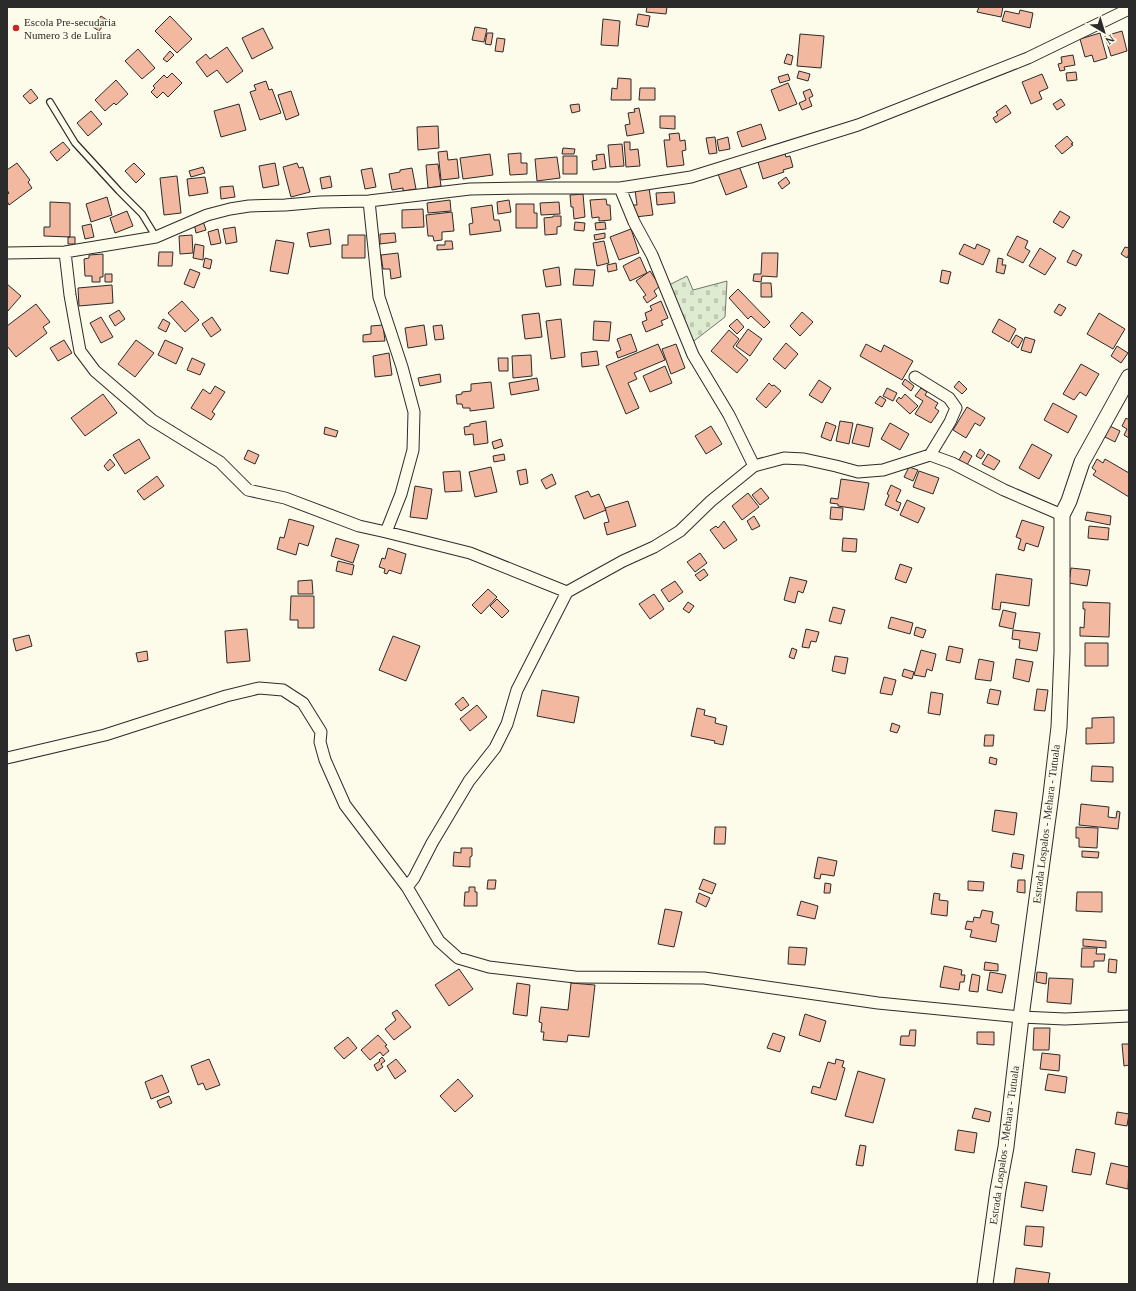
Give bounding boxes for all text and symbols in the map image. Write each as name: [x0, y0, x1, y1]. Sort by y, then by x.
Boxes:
north arrow: [1084, 12, 1124, 52]
place label: Escola Pre-secudaria Numero 3 de Lulira: [24, 16, 116, 41]
marker: Escola Pre-secudaria Numero 3 de Lulira: [11, 23, 21, 33]
text: N: [1103, 33, 1117, 47]
street label: Estrada Lospalos - Mehara - Tutuala: [1030, 744, 1062, 904]
street label: Estrada Lospalos - Mehara - Tutuala: [987, 1065, 1021, 1225]

